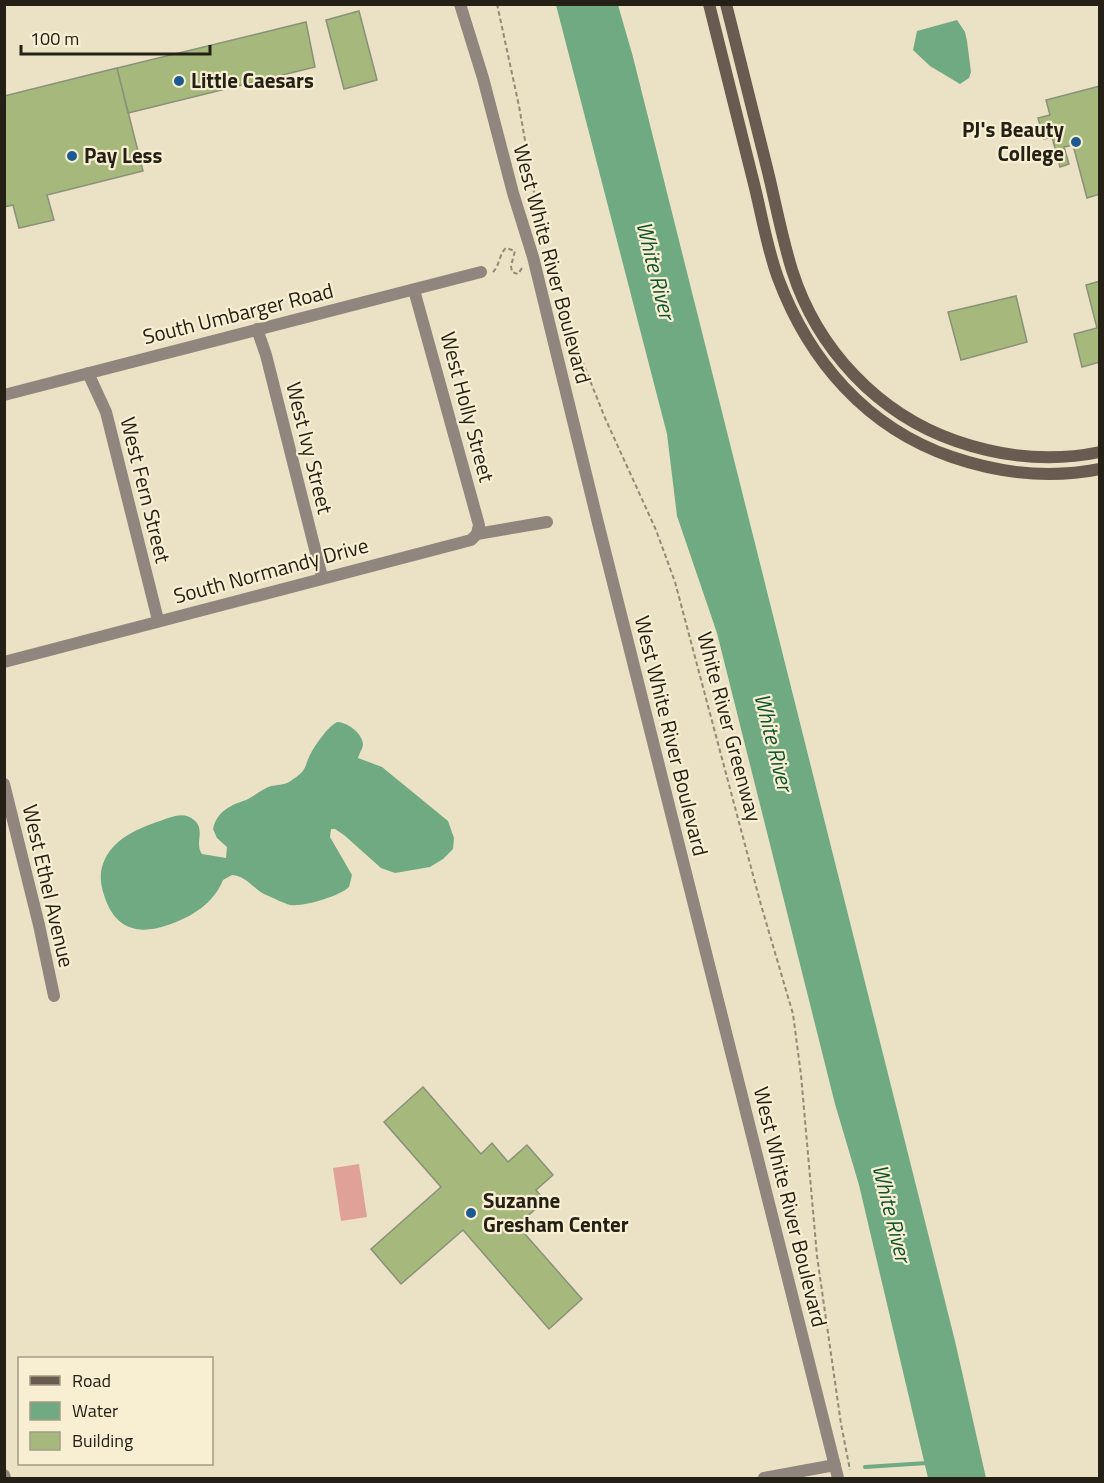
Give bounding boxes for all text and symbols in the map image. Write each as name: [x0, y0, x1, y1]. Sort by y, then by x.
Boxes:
scale bar: [21, 18, 210, 56]
text: 100 m: [30, 25, 79, 52]
place label: Little Caesars: [191, 64, 314, 96]
marker: Little Caesars: [172, 74, 186, 88]
place label: PJ's Beauty College: [962, 113, 1064, 169]
marker: PJ's Beauty College: [1069, 135, 1083, 149]
place label: Pay Less: [84, 139, 163, 171]
street label: West White River Boulevard: [506, 141, 600, 387]
marker: Pay Less: [65, 149, 79, 163]
water label: White River: [627, 218, 685, 325]
street label: South Umbarger Road: [139, 274, 336, 352]
street label: West Holly Street: [433, 328, 504, 486]
street label: West Ivy Street: [278, 379, 342, 518]
street label: West Fern Street: [112, 414, 180, 567]
street label: South Normandy Drive: [170, 529, 372, 611]
street label: West White River Boulevard: [627, 612, 717, 859]
street label: White River Greenway: [689, 628, 771, 825]
water label: White River: [745, 690, 803, 797]
street label: West Ethel Avenue: [15, 801, 83, 970]
street label: West White River Boulevard: [746, 1083, 836, 1330]
water label: White River: [863, 1161, 921, 1268]
place label: Suzanne Gresham Center: [483, 1184, 629, 1240]
marker: Suzanne Gresham Center: [464, 1206, 478, 1220]
legend: [18, 1357, 213, 1465]
text: Road: [72, 1367, 111, 1394]
text: Water: [72, 1397, 118, 1424]
text: Building: [72, 1427, 133, 1454]

